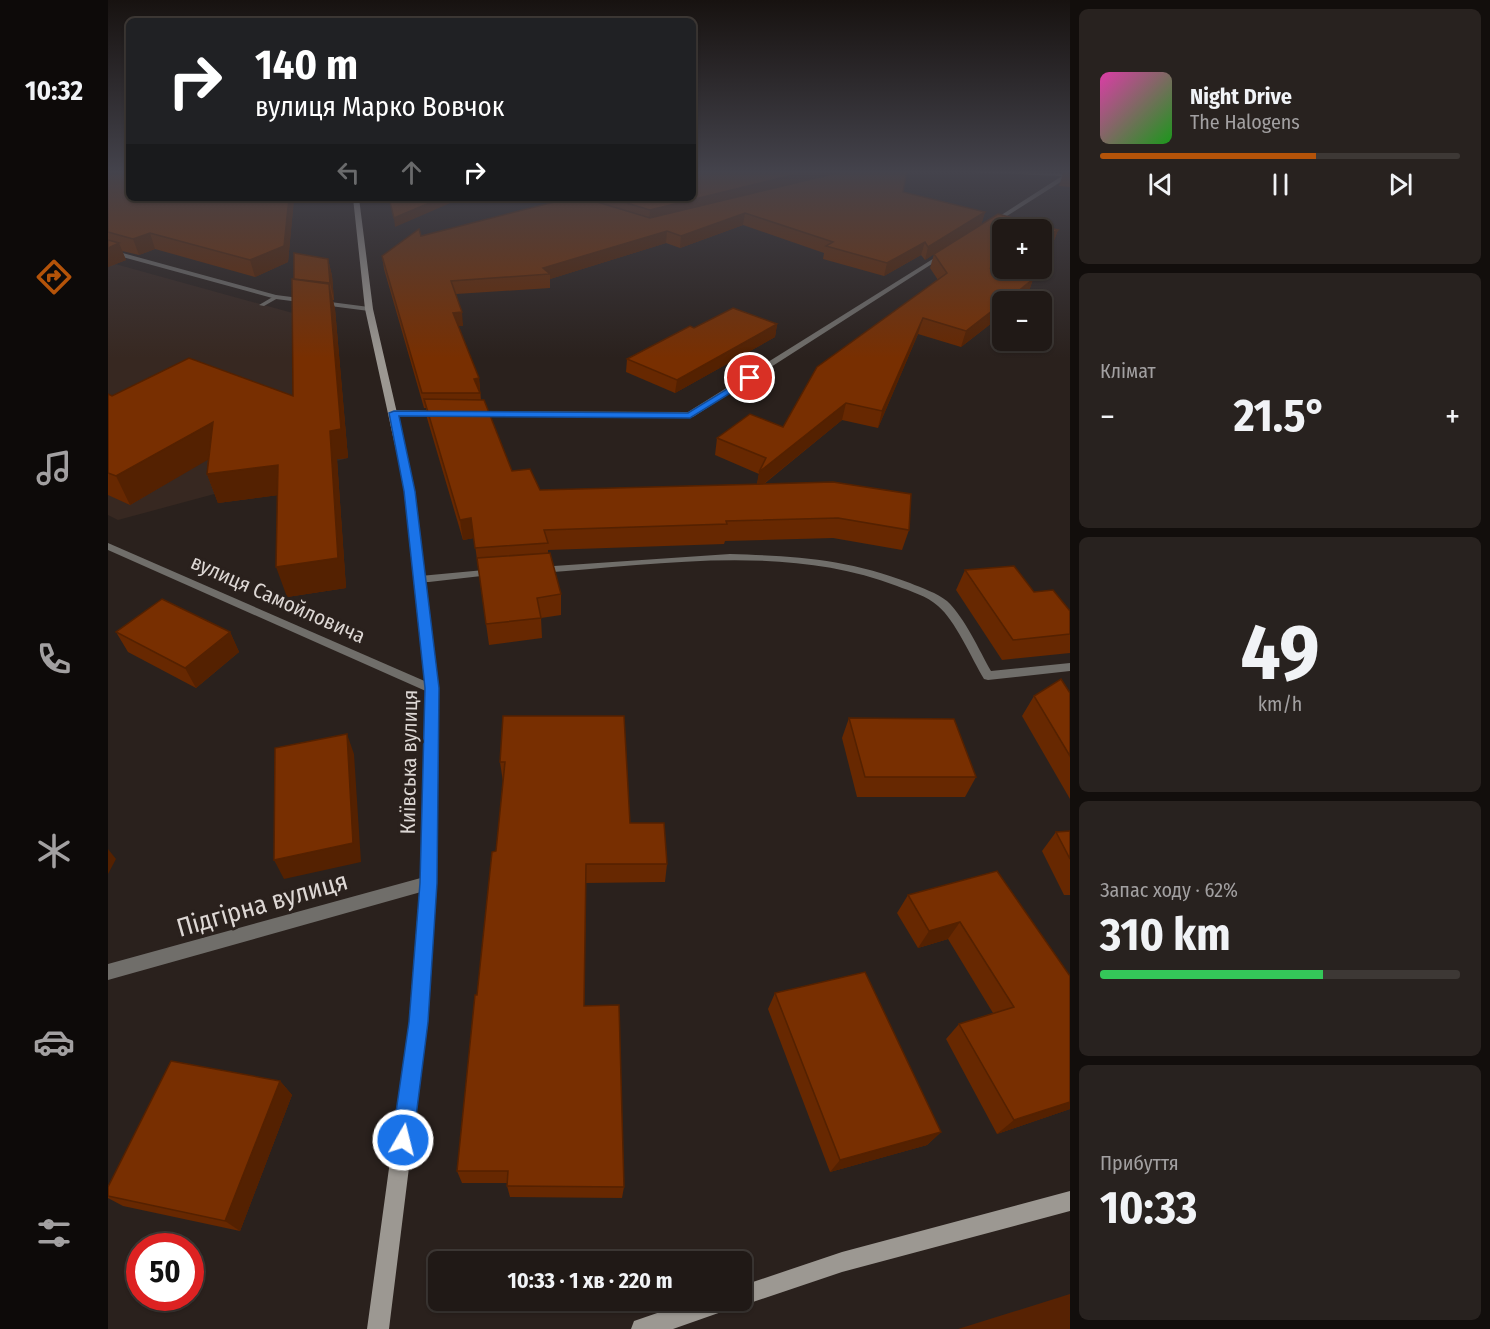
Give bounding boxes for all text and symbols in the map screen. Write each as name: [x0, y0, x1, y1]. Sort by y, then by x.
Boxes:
text: 140 m: [255, 40, 358, 90]
icon: right: [156, 42, 234, 120]
text: 10:32: [25, 75, 83, 107]
text: Night Drive: [1190, 83, 1292, 110]
text: вулиця Марко Вовчок: [255, 91, 504, 123]
text: The Halogens: [1190, 110, 1300, 134]
icon: left: [332, 156, 365, 189]
icon: ahead: [395, 156, 428, 189]
icon: right: [458, 156, 491, 189]
icon: previous: [1144, 168, 1177, 201]
icon: pause: [1264, 168, 1297, 201]
icon: next: [1384, 168, 1417, 201]
map controls: [992, 219, 1052, 351]
button: +: [992, 219, 1052, 279]
icon: directions: [33, 256, 75, 298]
button: −: [992, 291, 1052, 351]
pin: [724, 352, 775, 403]
text: Клімат: [1100, 359, 1156, 383]
icon: arrive: [733, 361, 766, 394]
text: 21.5°: [1234, 389, 1326, 443]
text: −: [1100, 397, 1115, 437]
text: +: [1445, 397, 1460, 437]
icon: music: [33, 447, 75, 489]
street label: вулиця Самойловича: [187, 549, 369, 649]
text: 49: [1240, 606, 1320, 700]
icon: phone: [33, 638, 75, 680]
street label: Київська вулиця: [395, 689, 423, 835]
text: km/h: [1258, 692, 1302, 716]
icon: climate: [33, 830, 75, 872]
street label: Підгірна вулиця: [173, 865, 351, 944]
text: Запас ходу · 62%: [1100, 878, 1238, 902]
text: 310 km: [1100, 908, 1231, 962]
icon: car: [33, 1021, 75, 1063]
position arrow: [371, 1108, 435, 1172]
text: Прибуття: [1100, 1151, 1179, 1175]
text: 10:33: [1100, 1181, 1197, 1235]
icon: filters: [33, 1212, 75, 1254]
speed limit sign: 50: [126, 1233, 204, 1311]
text: 10:33 · 1 хв · 220 m: [508, 1267, 672, 1294]

